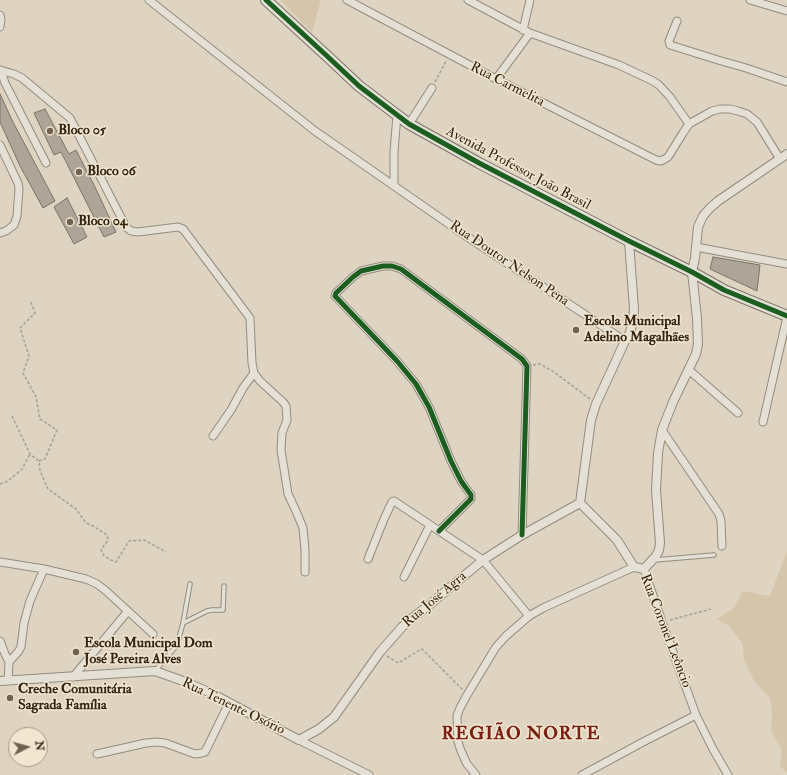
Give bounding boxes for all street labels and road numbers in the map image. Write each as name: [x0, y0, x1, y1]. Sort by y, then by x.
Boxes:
street label: Rua Carmelita: [467, 59, 547, 111]
street label: Avenida Professor João Brasil: [443, 124, 593, 214]
street label: Rua Doutor Nelson Pena: [446, 218, 572, 310]
street label: Rua José Agra: [400, 568, 470, 632]
street label: Rua Coronel Leôncio: [636, 572, 694, 690]
street label: Rua Tenente Osório: [179, 675, 287, 739]

